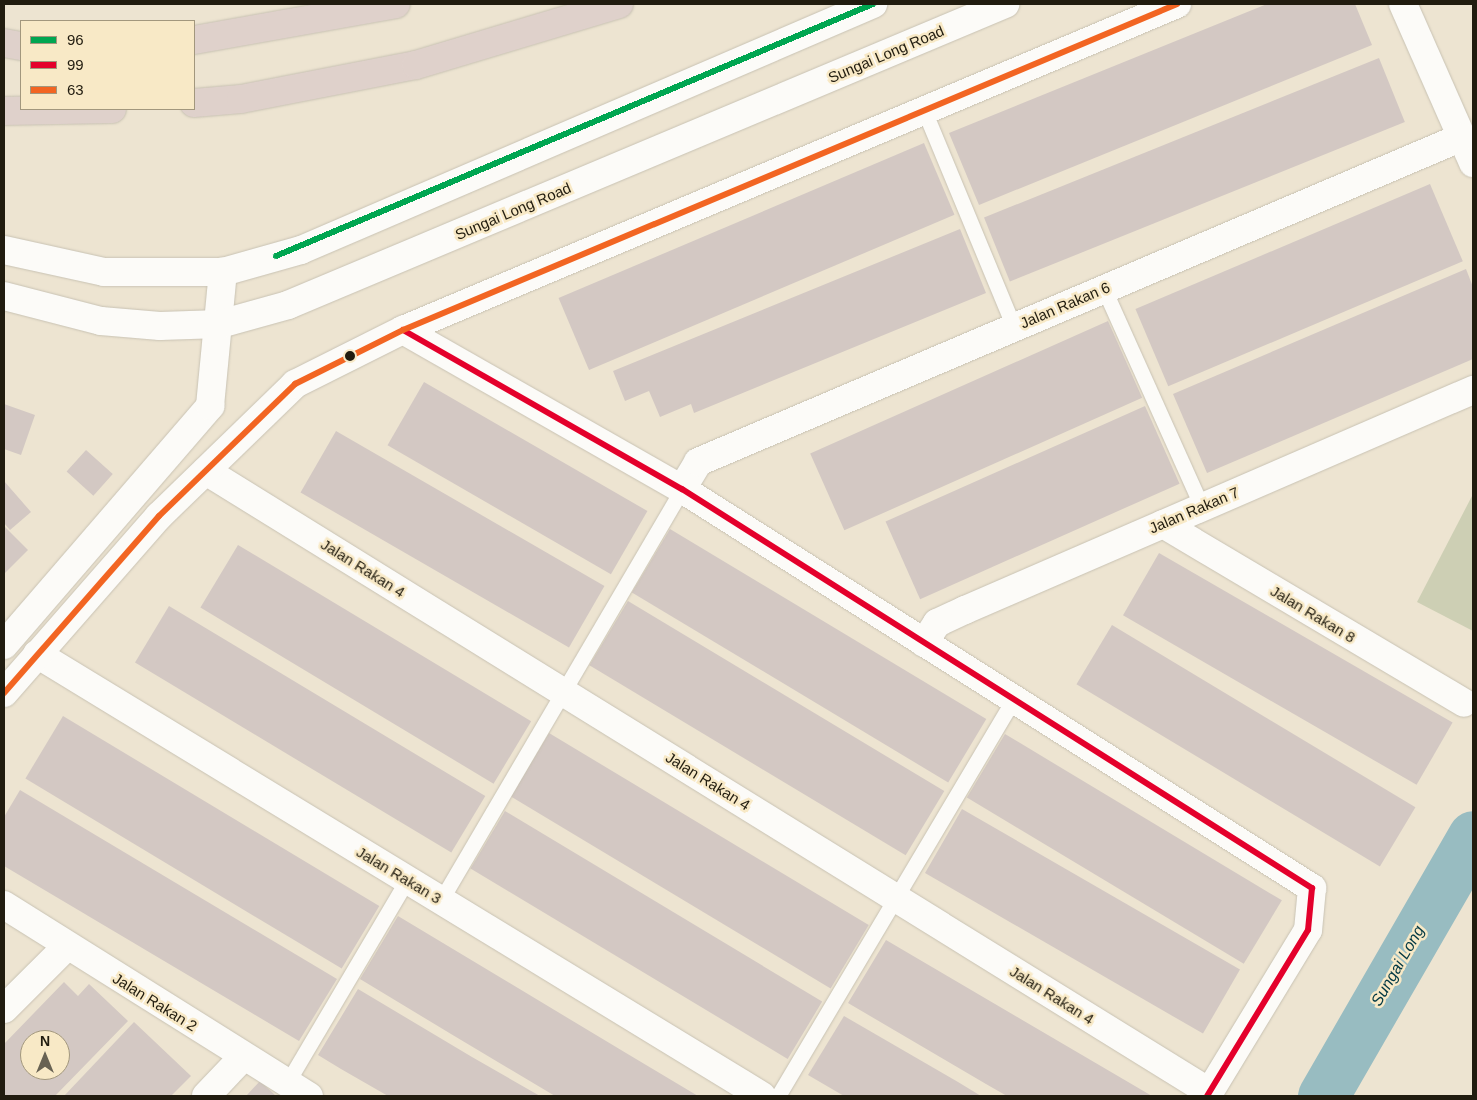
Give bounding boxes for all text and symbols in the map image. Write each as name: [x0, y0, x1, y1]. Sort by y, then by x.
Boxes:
legend: [20, 20, 195, 110]
street label: Sungai Long Road: [825, 21, 947, 87]
text: 96: [67, 31, 84, 48]
text: 99: [67, 56, 84, 73]
text: 63: [67, 81, 84, 98]
street label: Sungai Long Road: [452, 178, 574, 244]
street label: Jalan Rakan 6: [1017, 278, 1113, 332]
unlabelled marker: [345, 351, 355, 361]
street label: Jalan Rakan 7: [1146, 483, 1242, 537]
street label: Jalan Rakan 4: [318, 535, 408, 601]
street label: Jalan Rakan 8: [1267, 582, 1359, 646]
street label: Jalan Rakan 4: [663, 748, 753, 814]
street label: Jalan Rakan 3: [353, 843, 445, 907]
water label: Sungai Long: [1367, 922, 1429, 1010]
street label: Jalan Rakan 4: [1007, 962, 1097, 1028]
street label: Jalan Rakan 2: [110, 969, 200, 1035]
north arrow: [20, 1030, 70, 1080]
text: N: [40, 1033, 50, 1049]

